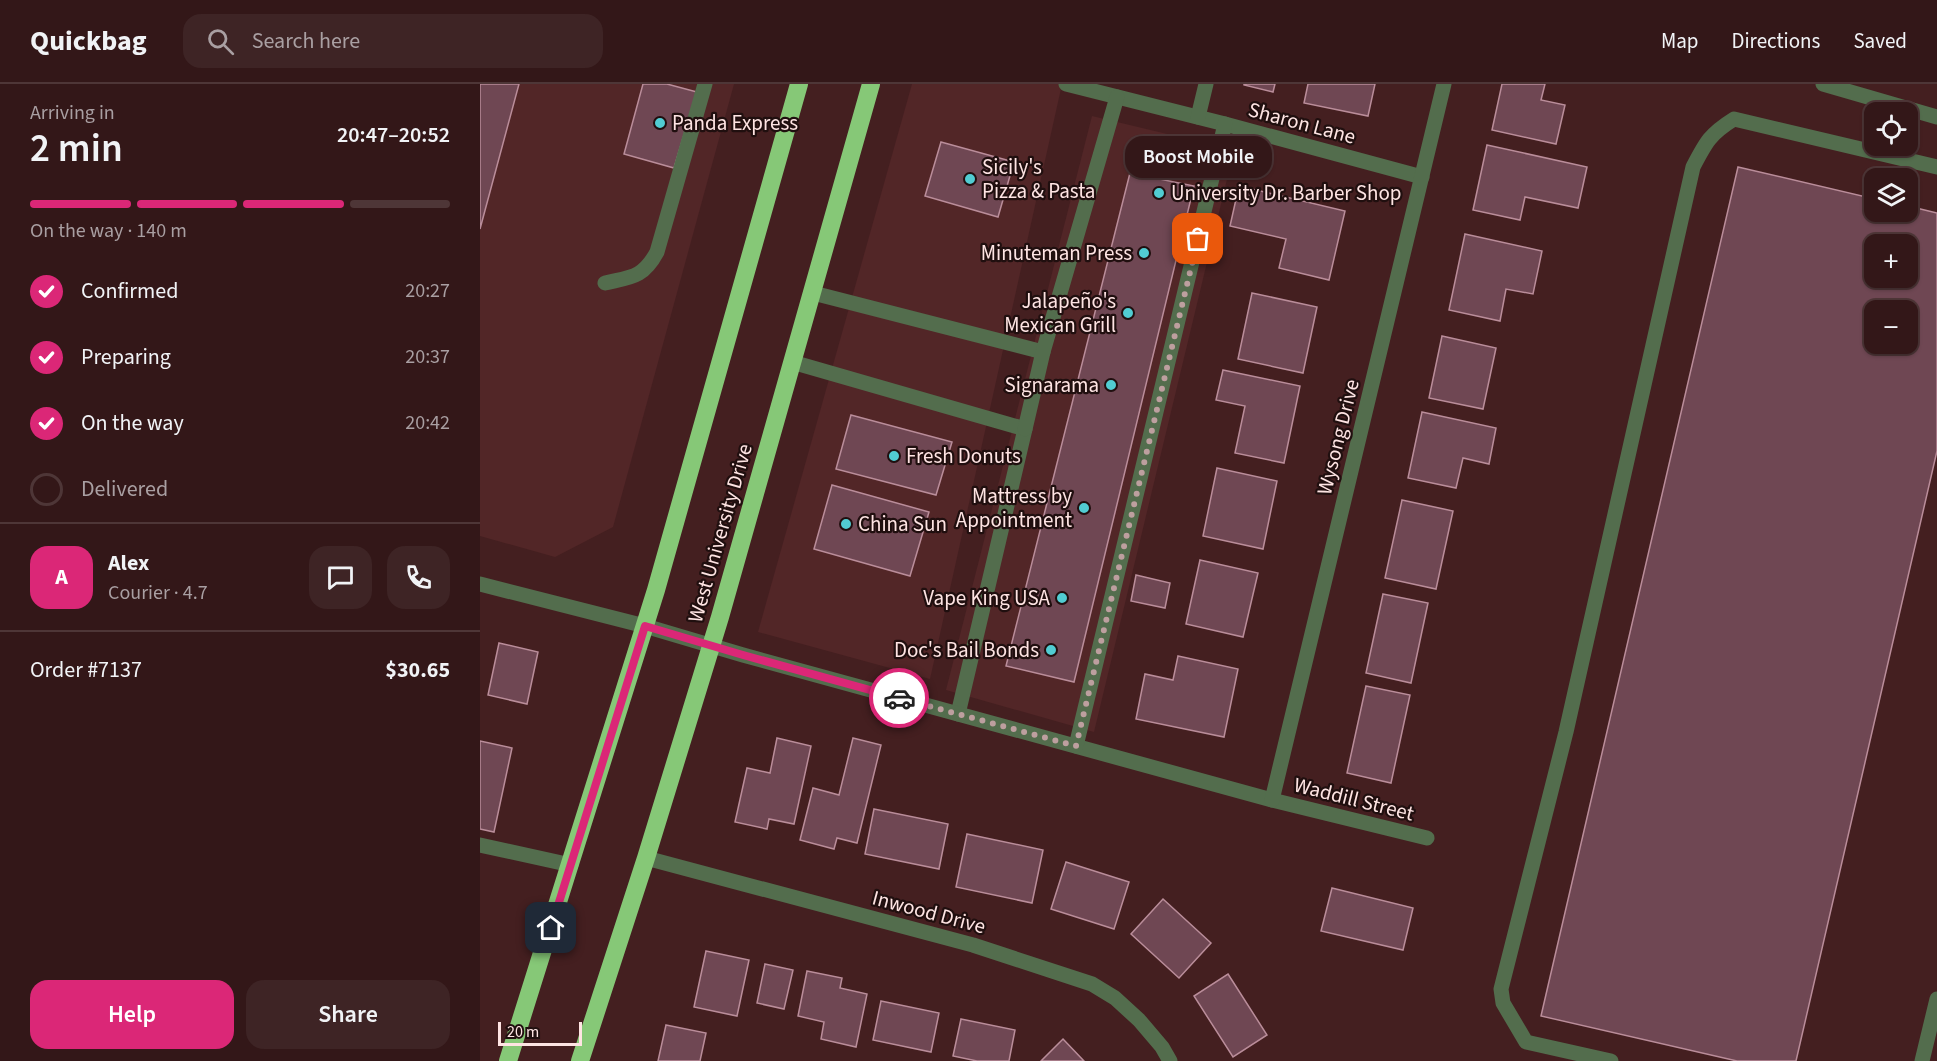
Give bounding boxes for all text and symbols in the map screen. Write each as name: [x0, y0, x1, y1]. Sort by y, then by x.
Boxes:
search box: [183, 14, 603, 68]
text: Quickbag: [30, 21, 147, 61]
icon: search: [204, 25, 237, 58]
text: Search here: [252, 25, 360, 57]
text: Map: [1661, 26, 1699, 56]
text: Directions: [1732, 26, 1820, 56]
text: Saved: [1853, 26, 1907, 56]
street label: Sharon Lane: [1245, 94, 1359, 152]
text: Arriving in: [30, 99, 115, 127]
map controls: [1864, 102, 1918, 354]
button: locate: [1864, 102, 1918, 156]
place label: Panda Express: [672, 108, 798, 138]
marker: Panda Express: [653, 116, 667, 130]
text: 20:47–20:52: [337, 119, 450, 151]
text: 2 min: [30, 121, 123, 177]
callout: Boost Mobile: [1124, 137, 1272, 179]
text: Boost Mobile: [1143, 143, 1254, 171]
place label: Sicily's Pizza & Pasta: [982, 152, 1095, 206]
button: layers: [1864, 168, 1918, 222]
marker: Sicily's Pizza & Pasta: [963, 172, 977, 186]
place label: University Dr. Barber Shop: [1171, 178, 1401, 208]
marker: University Dr. Barber Shop: [1152, 186, 1166, 200]
pin: [1172, 213, 1223, 264]
text: On the way · 140 m: [30, 217, 187, 245]
icon: bag: [1181, 222, 1214, 255]
button: +: [1864, 234, 1918, 288]
place label: Minuteman Press: [981, 238, 1132, 268]
marker: Minuteman Press: [1137, 246, 1151, 260]
icon: check: [30, 275, 63, 308]
text: Confirmed: [81, 275, 178, 307]
text: 20:27: [405, 277, 450, 305]
place label: Jalapeño's Mexican Grill: [1004, 286, 1116, 340]
button: −: [1864, 300, 1918, 354]
marker: Jalapeño's Mexican Grill: [1121, 306, 1135, 320]
icon: check: [30, 341, 63, 374]
text: Preparing: [81, 341, 171, 373]
text: 20:37: [405, 343, 450, 371]
place label: Signarama: [1005, 370, 1099, 400]
street label: Wysong Drive: [1309, 376, 1367, 498]
marker: Signarama: [1104, 378, 1118, 392]
icon: check: [30, 407, 63, 440]
text: On the way: [81, 407, 184, 439]
text: 20:42: [405, 409, 450, 437]
street label: West University Drive: [680, 440, 760, 626]
place label: Fresh Donuts: [906, 441, 1021, 471]
marker: Fresh Donuts: [887, 449, 901, 463]
text: Delivered: [81, 473, 168, 505]
place label: Mattress by Appointment: [956, 481, 1072, 535]
marker: Mattress by Appointment: [1077, 501, 1091, 515]
place label: China Sun: [858, 509, 947, 539]
marker: China Sun: [839, 517, 853, 531]
button: chat: [309, 546, 372, 609]
button: phone: [387, 546, 450, 609]
text: Alex: [108, 547, 149, 579]
text: A: [55, 561, 68, 593]
text: Courier · 4.7: [108, 579, 208, 607]
place label: Vape King USA: [923, 583, 1051, 613]
marker: Vape King USA: [1055, 591, 1069, 605]
place label: Doc's Bail Bonds: [894, 635, 1039, 665]
marker: Doc's Bail Bonds: [1044, 643, 1058, 657]
text: Order #7137: [30, 654, 142, 686]
text: $30.65: [385, 654, 450, 686]
courier: [869, 668, 929, 728]
icon: car: [883, 682, 916, 715]
street label: Waddill Street: [1291, 770, 1417, 828]
street label: Inwood Drive: [869, 882, 989, 942]
pin: [525, 902, 576, 953]
icon: home: [534, 911, 567, 944]
button: Help: [30, 980, 234, 1049]
button: Share: [246, 980, 450, 1049]
scale bar: [498, 1019, 582, 1046]
text: 20 m: [507, 1021, 539, 1043]

